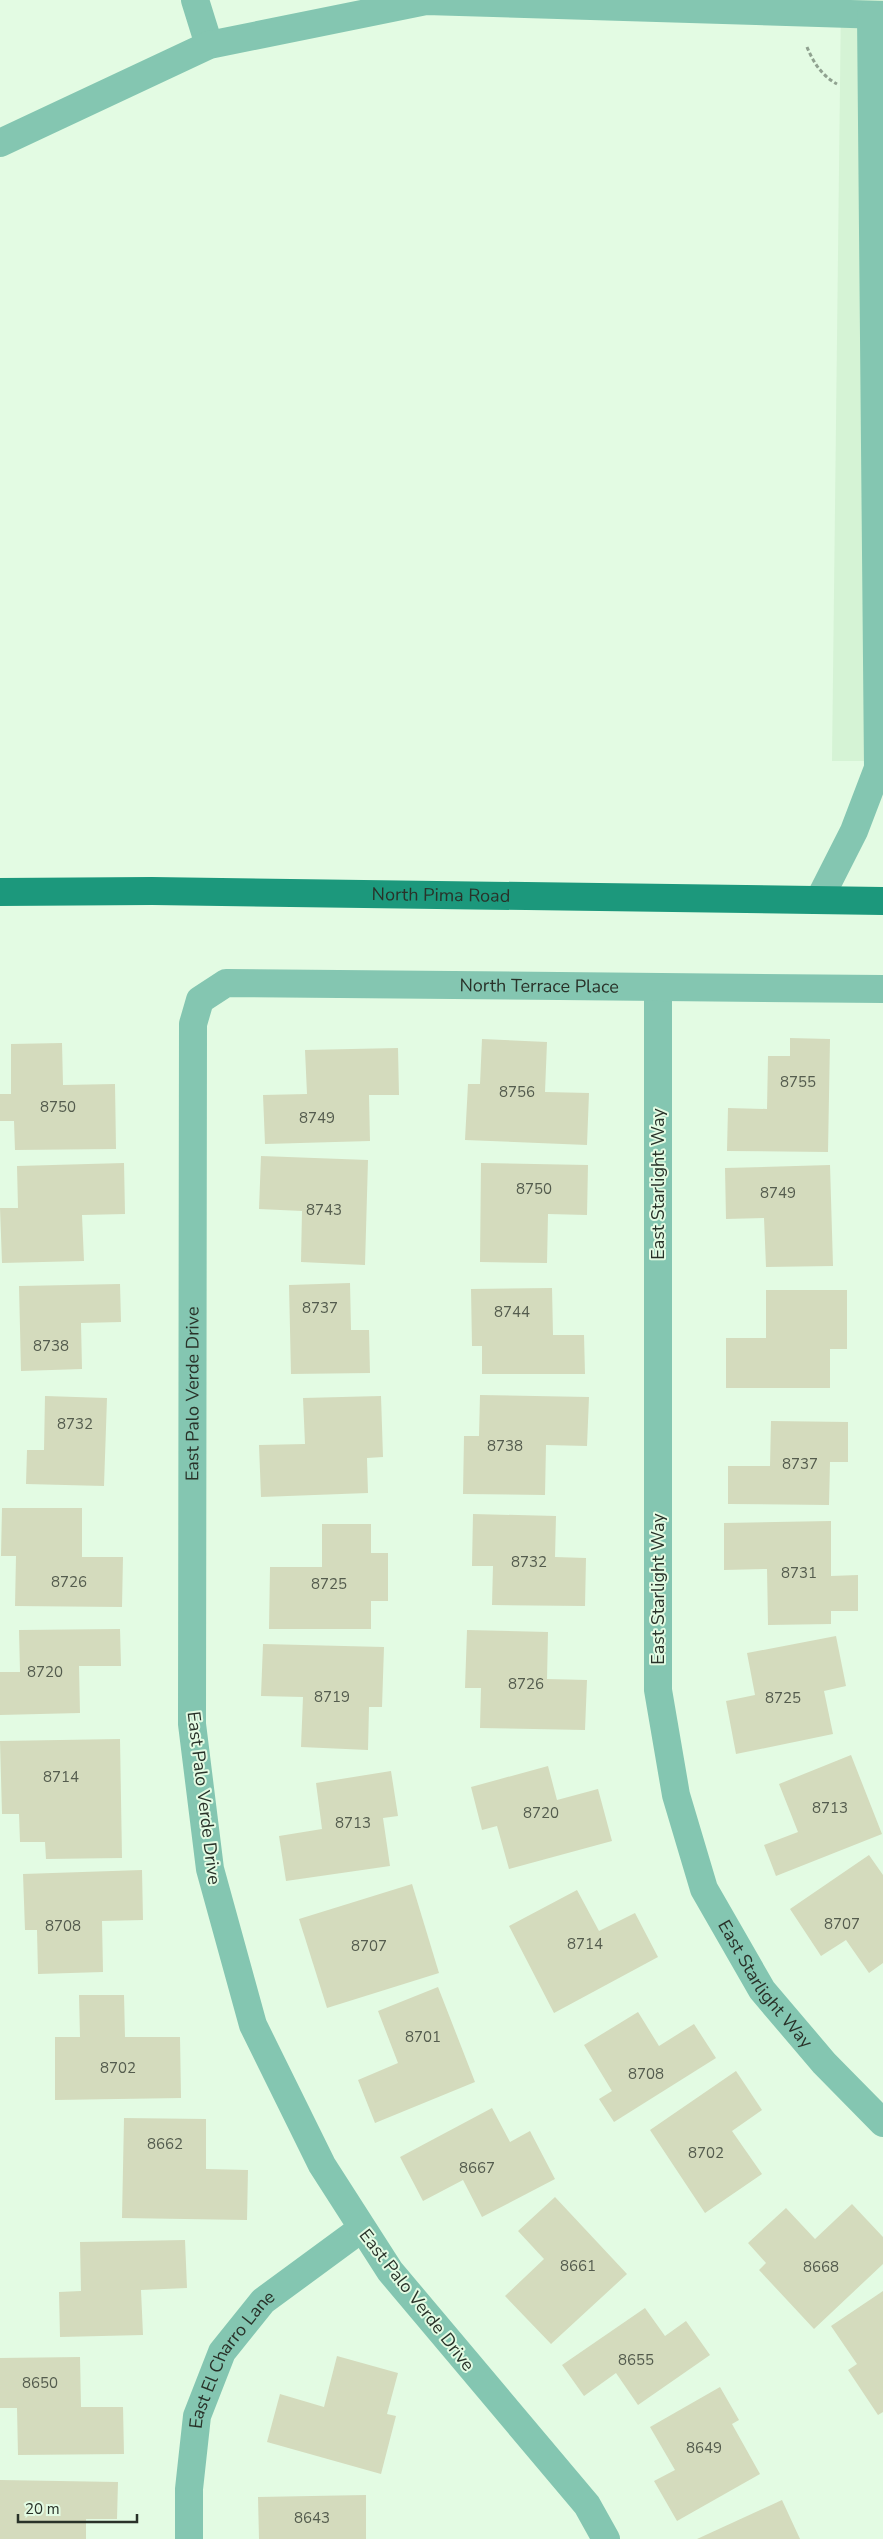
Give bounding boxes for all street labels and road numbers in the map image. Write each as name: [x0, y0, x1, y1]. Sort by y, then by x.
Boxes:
street label: North Pima Road: [372, 882, 510, 908]
street label: North Terrace Place: [459, 973, 619, 999]
street label: East Starlight Way: [646, 1108, 670, 1260]
street label: East Palo Verde Drive: [180, 1306, 205, 1481]
street label: East Starlight Way: [646, 1513, 670, 1665]
street label: East Palo Verde Drive: [181, 1710, 227, 1886]
street label: East Starlight Way: [712, 1916, 819, 2054]
street label: East Palo Verde Drive: [354, 2224, 480, 2376]
street label: East El Charro Lane: [184, 2284, 279, 2430]

